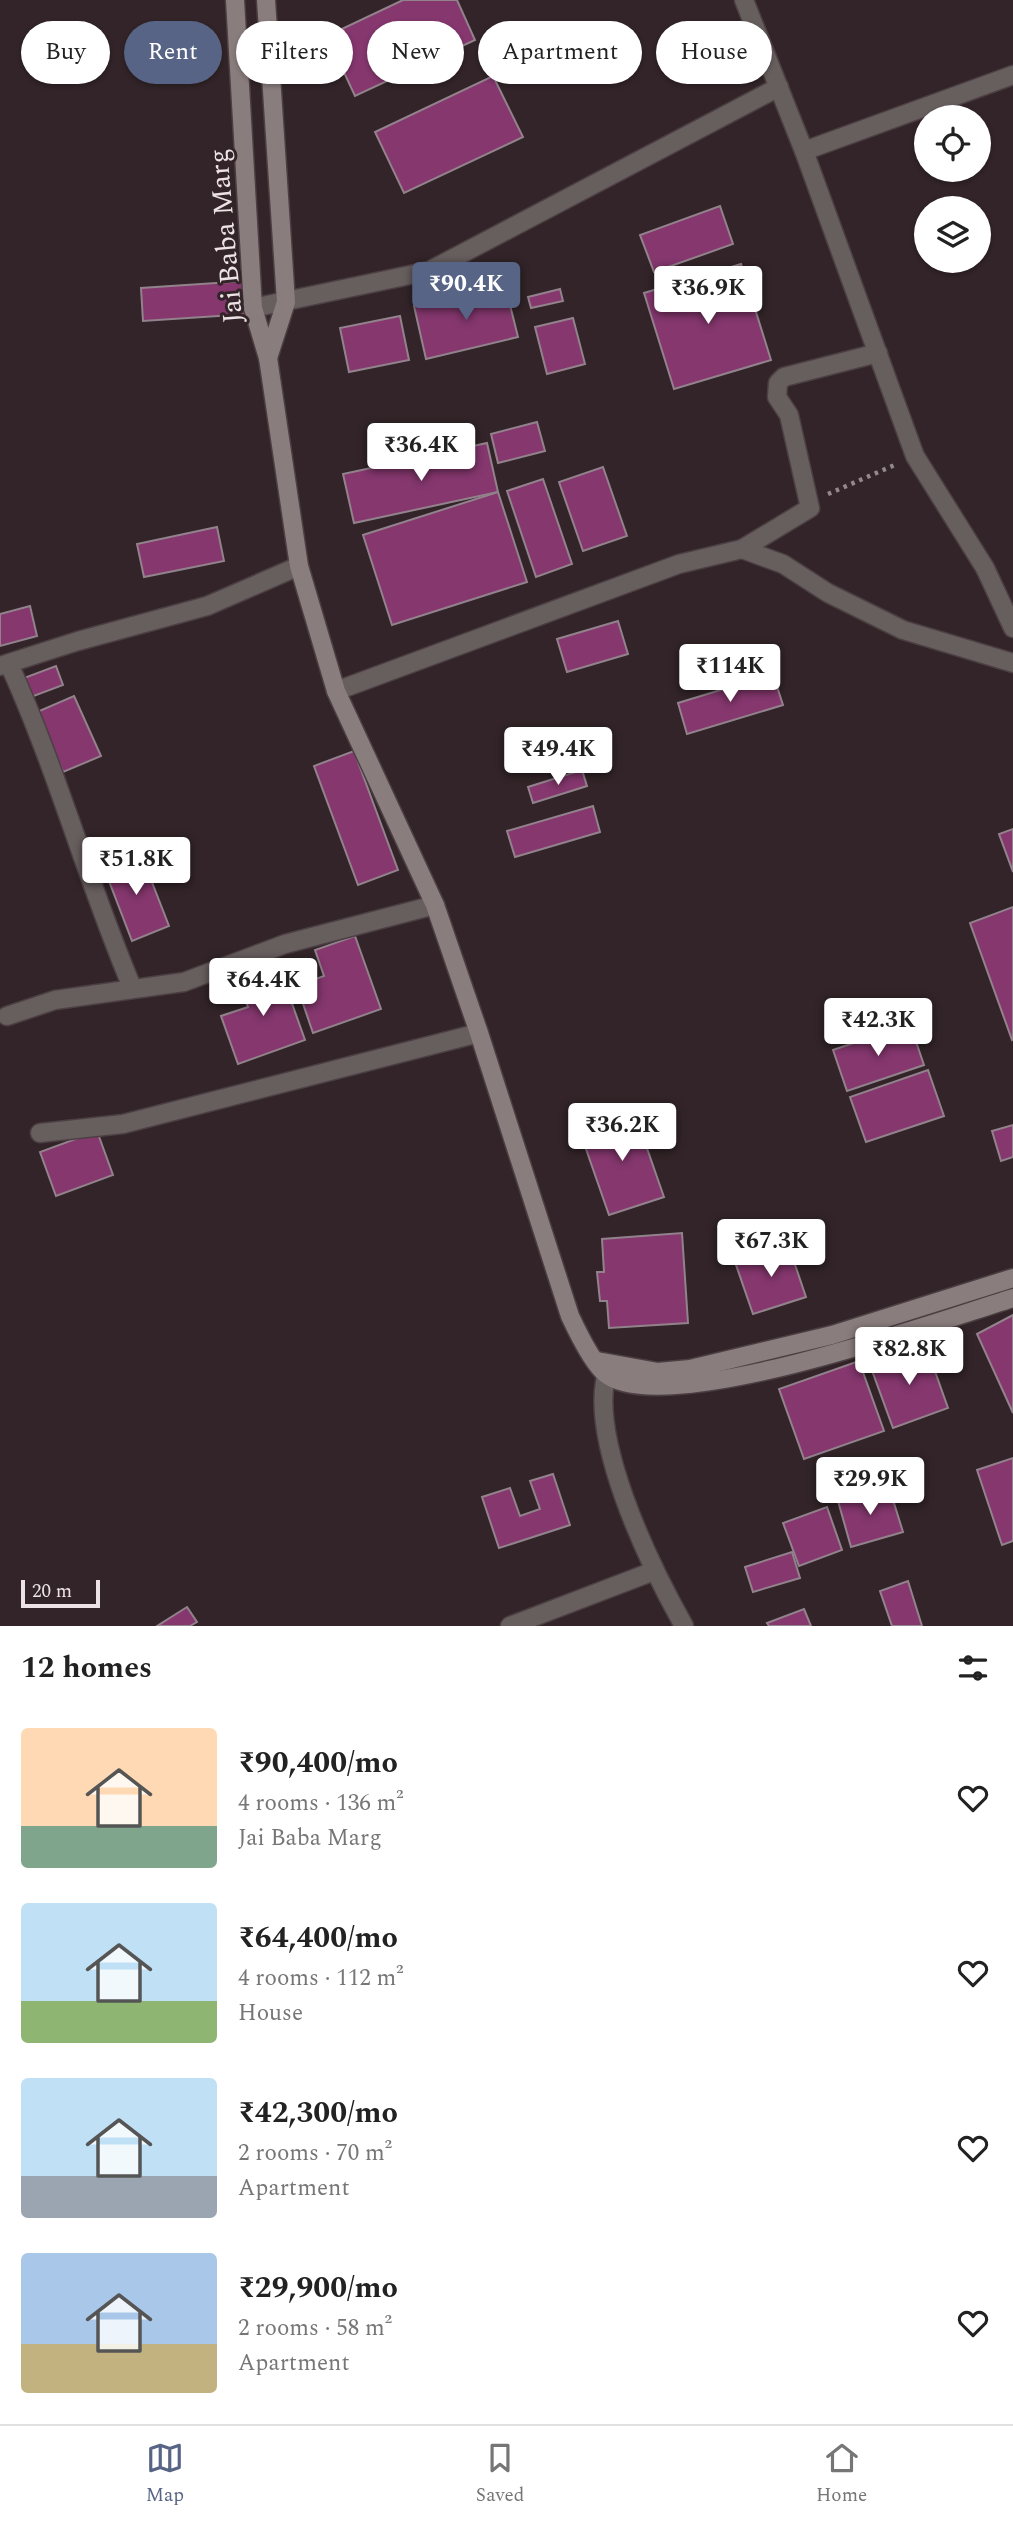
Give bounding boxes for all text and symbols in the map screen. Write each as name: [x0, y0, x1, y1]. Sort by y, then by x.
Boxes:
chip: Buy: [21, 21, 110, 84]
chip: Rent: [124, 21, 222, 84]
chip: Filters: [236, 21, 353, 84]
chip: New: [367, 21, 464, 84]
chip: Apartment: [478, 21, 642, 84]
chip: House: [656, 21, 772, 84]
map controls: [914, 105, 991, 273]
button: locate: [914, 105, 991, 182]
street label: Jai Baba Marg: [197, 147, 255, 325]
button: layers: [914, 196, 991, 273]
pin: ₹90.4K: [409, 262, 523, 322]
pin: ₹36.9K: [651, 266, 765, 326]
text: ₹90.4K: [428, 267, 504, 302]
text: ₹36.9K: [670, 271, 746, 306]
pin: ₹36.4K: [364, 424, 478, 483]
text: ₹36.4K: [383, 428, 459, 463]
pin: ₹114K: [681, 644, 779, 704]
text: ₹114K: [695, 649, 765, 684]
pin: ₹49.4K: [501, 728, 615, 787]
text: ₹49.4K: [520, 732, 596, 767]
pin: ₹51.8K: [79, 838, 193, 897]
text: ₹51.8K: [98, 842, 174, 877]
pin: ₹64.4K: [206, 958, 320, 1018]
text: ₹64.4K: [225, 963, 301, 998]
pin: ₹42.3K: [821, 998, 935, 1058]
text: ₹42.3K: [840, 1003, 916, 1038]
pin: ₹36.2K: [565, 1104, 679, 1163]
text: ₹36.2K: [584, 1108, 660, 1143]
pin: ₹67.3K: [714, 1220, 828, 1279]
text: ₹67.3K: [733, 1224, 809, 1259]
pin: ₹82.8K: [852, 1328, 966, 1387]
text: ₹82.8K: [871, 1332, 947, 1367]
pin: ₹29.9K: [813, 1458, 927, 1517]
text: ₹29.9K: [832, 1462, 908, 1497]
scale bar: [21, 1577, 100, 1609]
text: 20 m: [32, 1577, 72, 1606]
text: 12 homes: [21, 1645, 152, 1691]
icon: filters: [954, 1649, 992, 1687]
text: ₹90,400/mo: [238, 1740, 398, 1786]
icon: home: [77, 1756, 161, 1840]
icon: heart: [954, 1779, 992, 1817]
text: 4 rooms · 136 m²: [238, 1786, 404, 1821]
text: Jai Baba Marg: [238, 1821, 382, 1856]
text: ₹64,400/mo: [238, 1915, 398, 1961]
icon: home: [77, 1931, 161, 2015]
icon: heart: [954, 1954, 992, 1992]
text: 4 rooms · 112 m²: [238, 1961, 404, 1996]
text: House: [238, 1996, 303, 2031]
text: ₹42,300/mo: [238, 2090, 398, 2136]
icon: home: [77, 2106, 161, 2190]
icon: heart: [954, 2129, 992, 2167]
text: 2 rooms · 70 m²: [238, 2136, 392, 2171]
text: Apartment: [238, 2171, 350, 2206]
text: ₹29,900/mo: [238, 2265, 398, 2311]
icon: home: [77, 2281, 161, 2365]
icon: heart: [954, 2304, 992, 2342]
text: 2 rooms · 58 m²: [238, 2311, 392, 2346]
text: Apartment: [238, 2346, 350, 2381]
tab: Map: [146, 2439, 184, 2510]
tab: Saved: [476, 2439, 524, 2510]
tab: Home: [816, 2439, 867, 2510]

